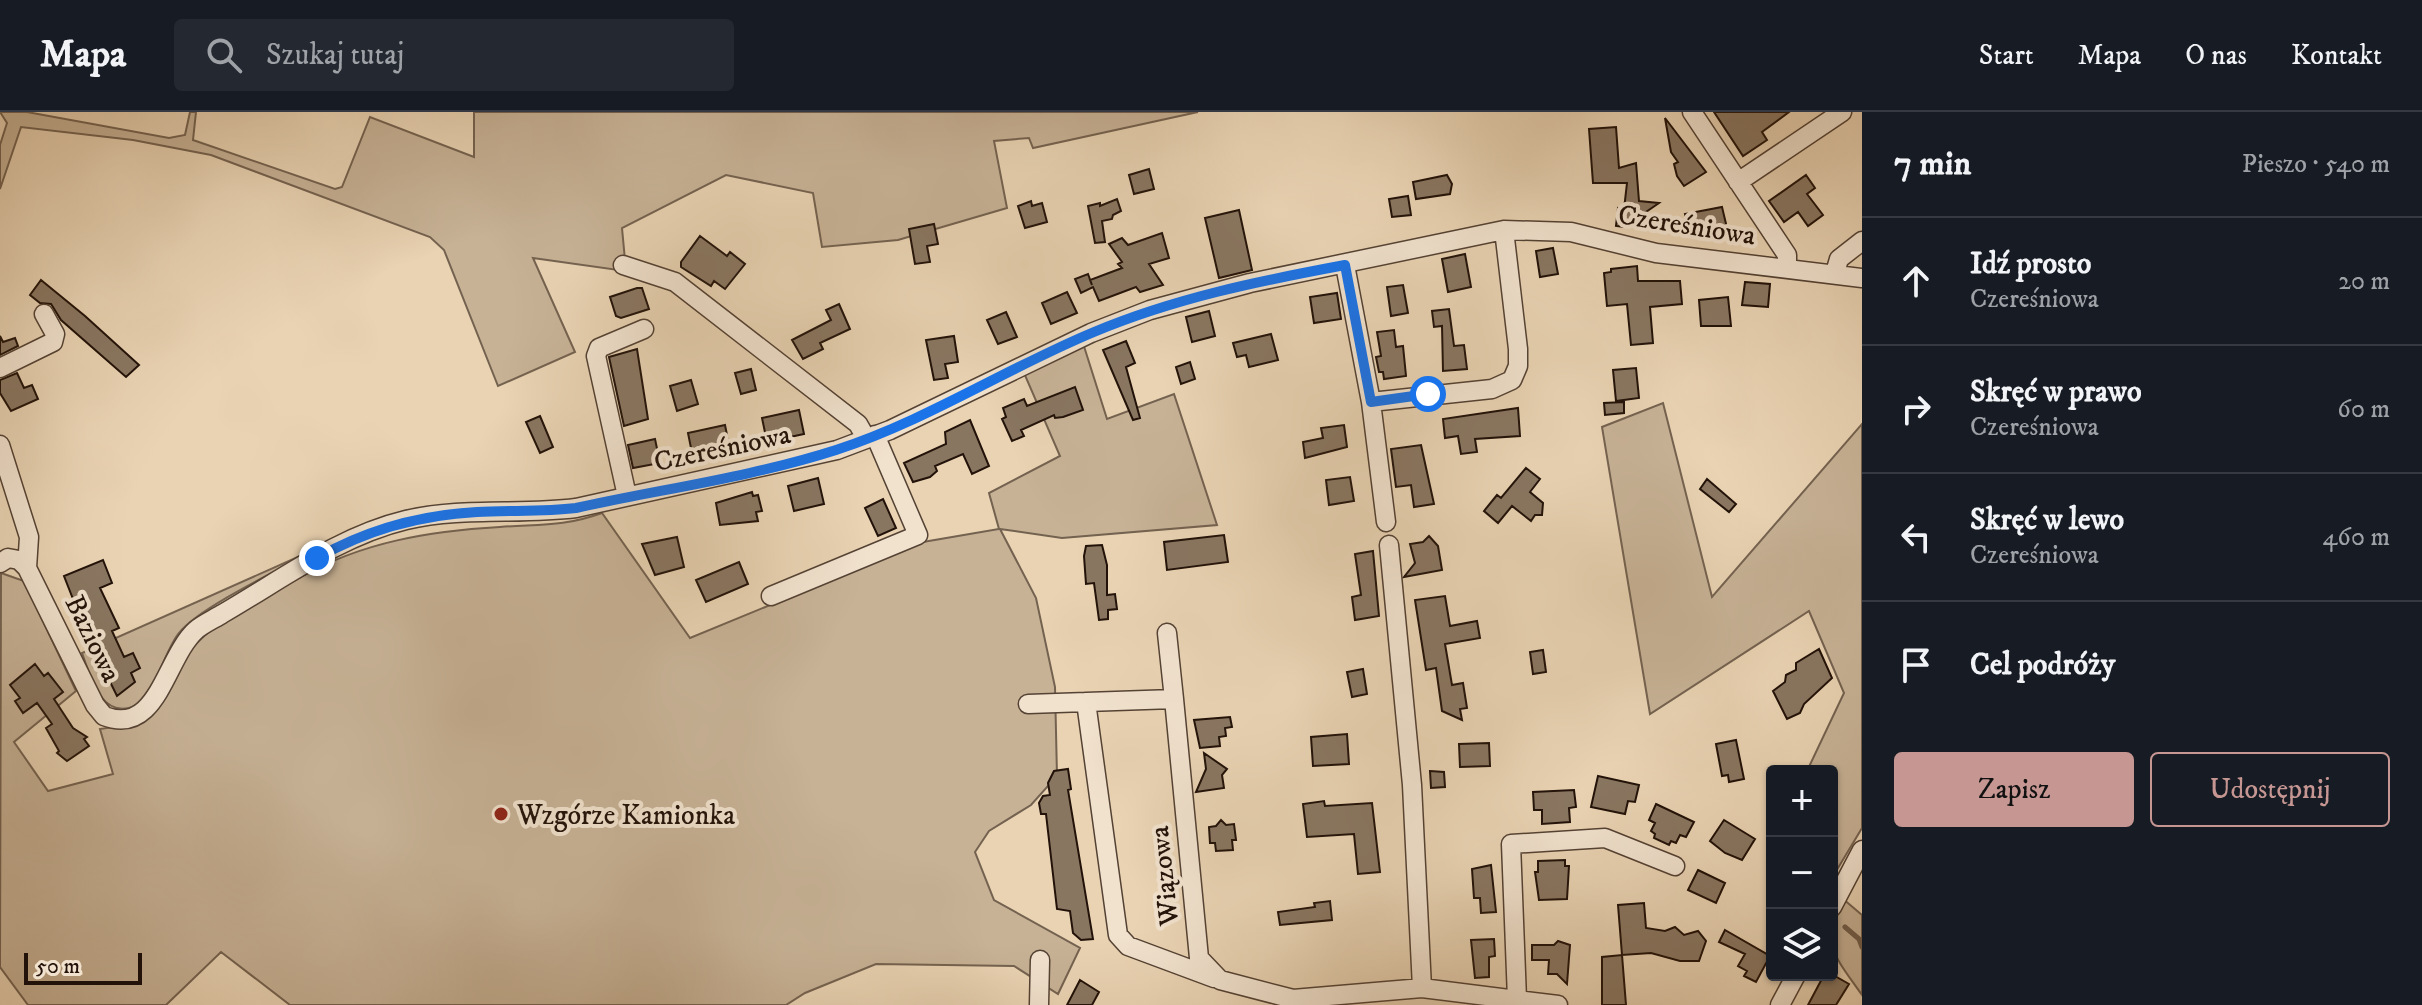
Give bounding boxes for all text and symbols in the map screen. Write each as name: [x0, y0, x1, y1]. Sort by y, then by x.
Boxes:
search box: [174, 19, 734, 91]
text: Mapa: [40, 31, 126, 79]
icon: search: [202, 33, 246, 77]
text: Szukaj tutaj: [266, 37, 404, 74]
text: Start: [1979, 38, 2034, 73]
text: Mapa: [2078, 38, 2141, 73]
text: O nas: [2185, 38, 2247, 73]
text: Kontakt: [2291, 38, 2382, 73]
text: 7 min: [1894, 143, 1971, 185]
text: Pieszo · 540 m: [2242, 148, 2390, 181]
street label: Czereśniowa: [1616, 197, 1758, 254]
text: Idź prosto: [1970, 246, 2091, 283]
icon: ahead: [1894, 259, 1938, 303]
text: 20 m: [2338, 265, 2390, 298]
text: Czereśniowa: [1970, 283, 2099, 316]
text: Skręć w prawo: [1970, 374, 2142, 411]
route start: [1410, 376, 1446, 412]
icon: right: [1894, 387, 1938, 431]
text: 60 m: [2337, 393, 2390, 426]
text: Czereśniowa: [1970, 411, 2099, 444]
street label: Czereśniowa: [651, 417, 794, 480]
text: Skręć w lewo: [1970, 502, 2124, 539]
icon: left: [1894, 515, 1938, 559]
text: 460 m: [2322, 521, 2390, 554]
text: Czereśniowa: [1970, 539, 2099, 572]
route end: [299, 540, 335, 576]
street label: Baziowa: [57, 589, 129, 688]
icon: arrive: [1894, 643, 1938, 687]
text: Cel podróży: [1970, 647, 2115, 684]
button: Zapisz: [1894, 752, 2134, 827]
button: Udostępnij: [2150, 752, 2390, 827]
map controls: [1766, 765, 1838, 981]
button: +: [1766, 765, 1838, 837]
place label: Wzgórze Kamionka: [516, 798, 735, 833]
marker: Wzgórze Kamionka: [492, 805, 510, 823]
street label: Wiązowa: [1142, 824, 1187, 929]
button: −: [1766, 837, 1838, 909]
button: layers: [1766, 909, 1838, 981]
scale bar: [24, 949, 142, 985]
text: 50 m: [36, 953, 80, 980]

